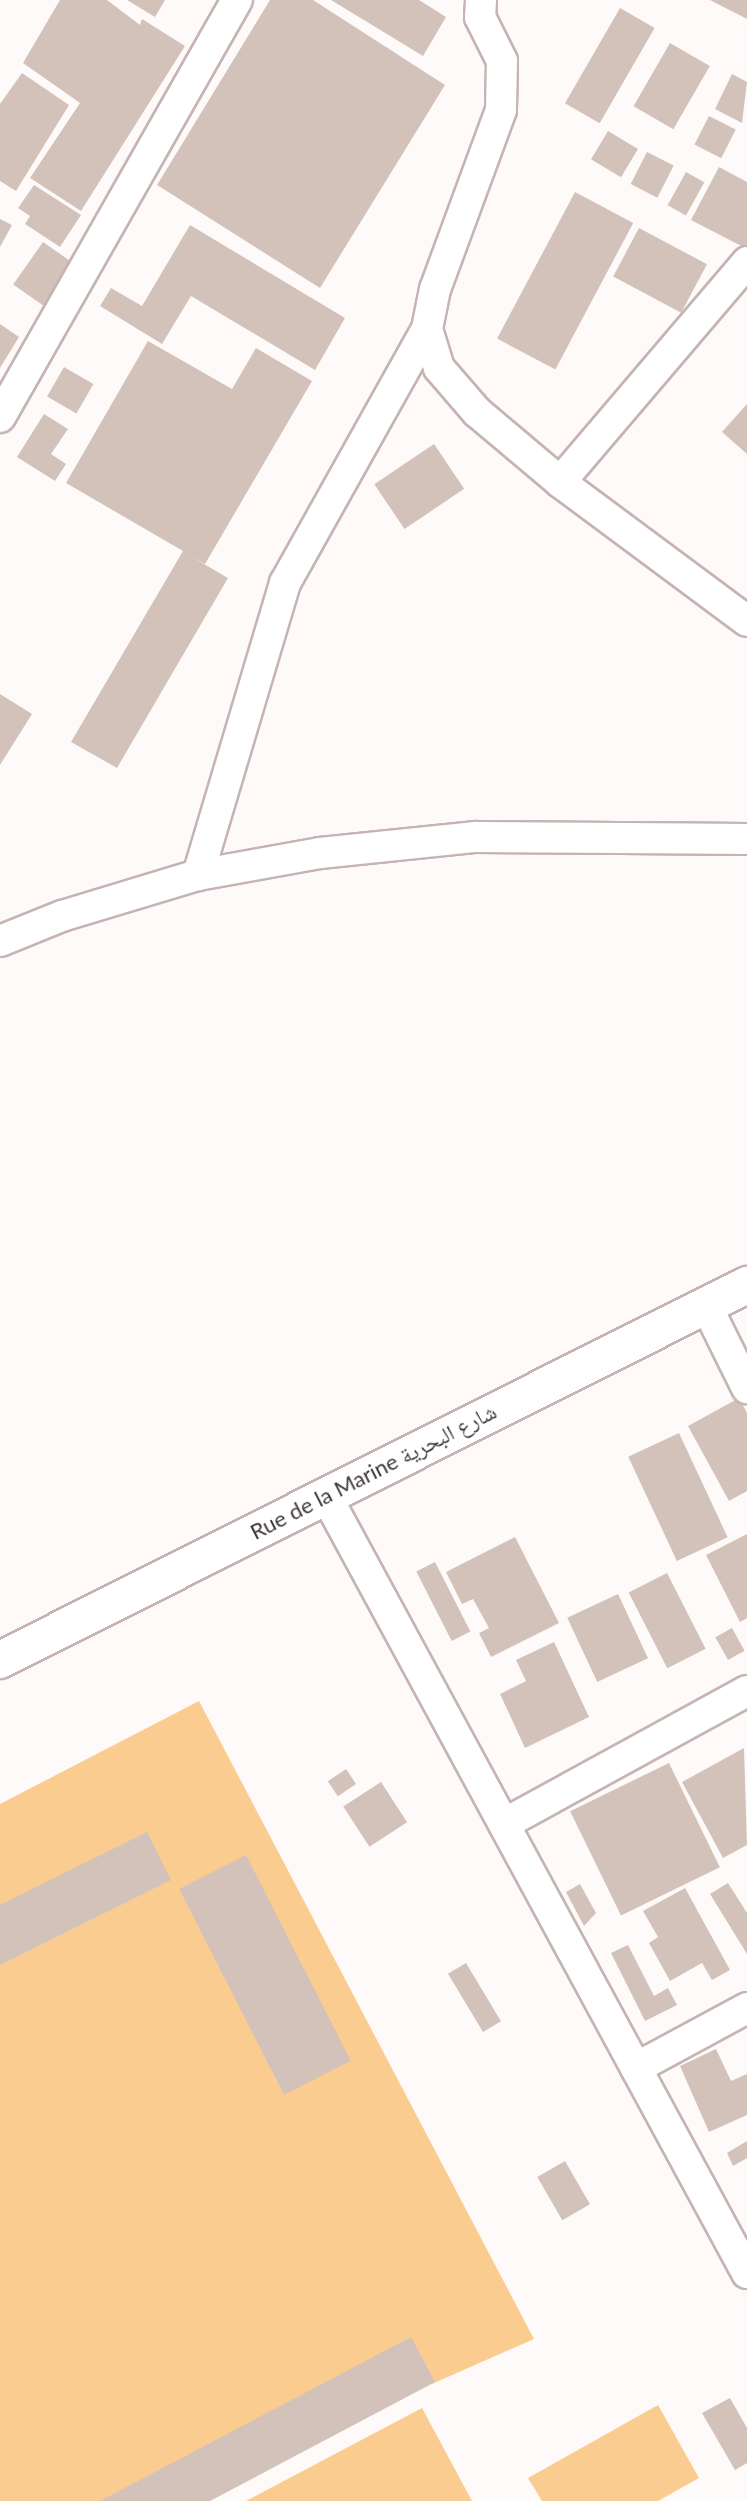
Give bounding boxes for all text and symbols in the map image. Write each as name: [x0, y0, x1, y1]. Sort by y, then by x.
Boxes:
street label: Rue de la Marine شارع البحرية: [245, 1397, 501, 1545]

